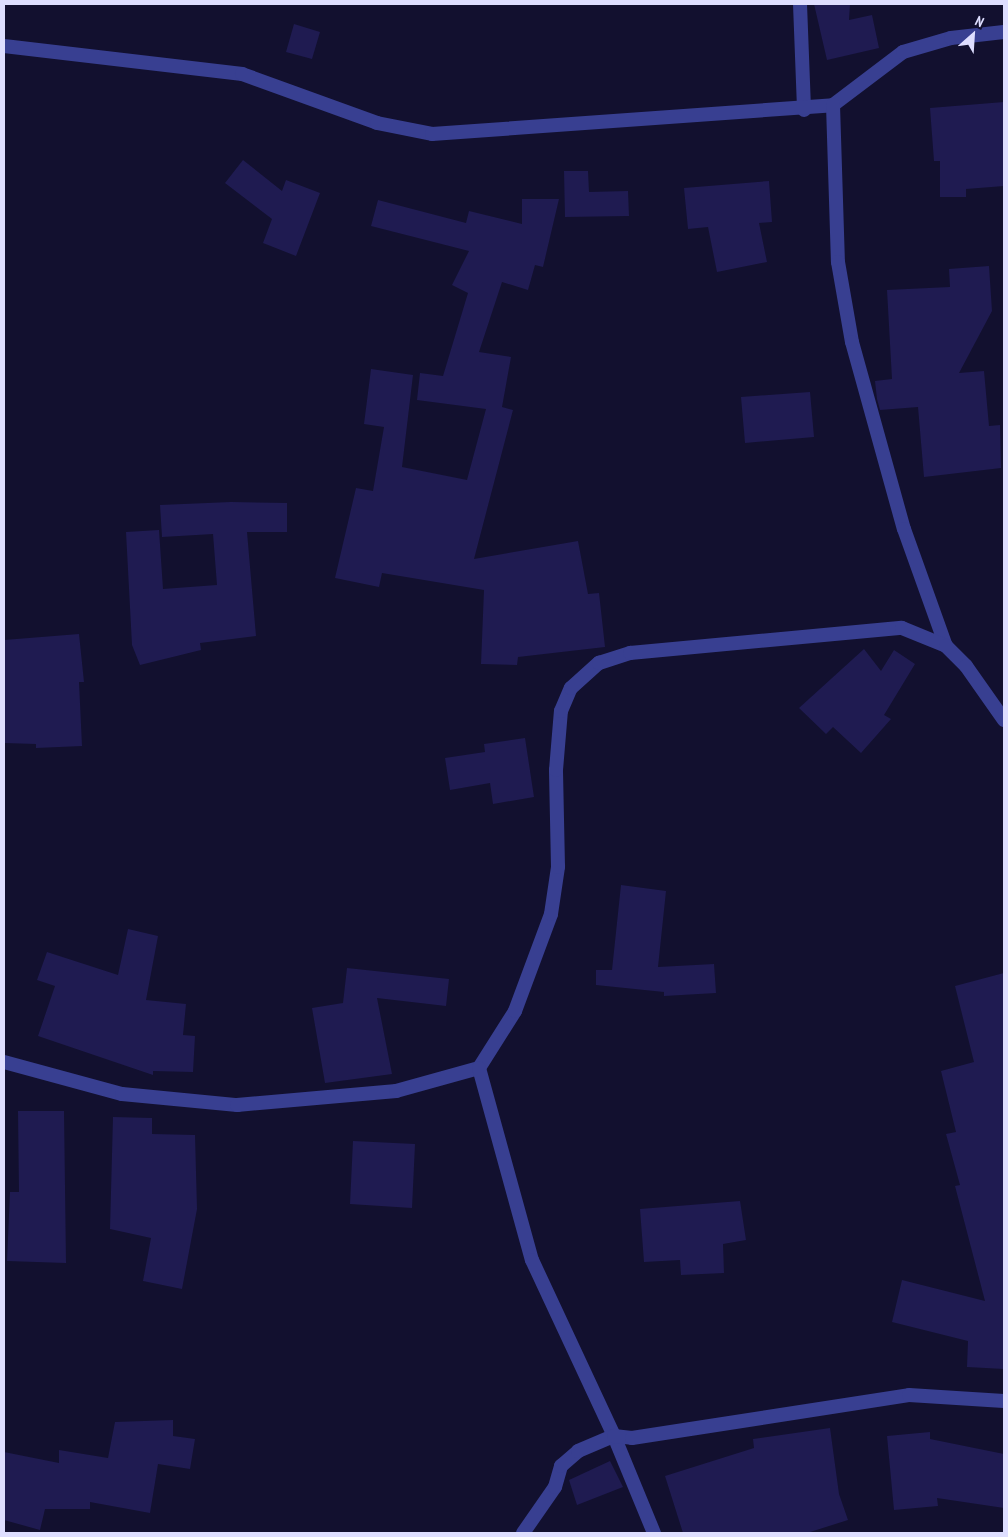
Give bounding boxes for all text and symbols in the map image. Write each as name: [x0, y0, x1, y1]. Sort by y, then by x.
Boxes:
north arrow: [948, 10, 998, 60]
text: N: [972, 12, 987, 31]

